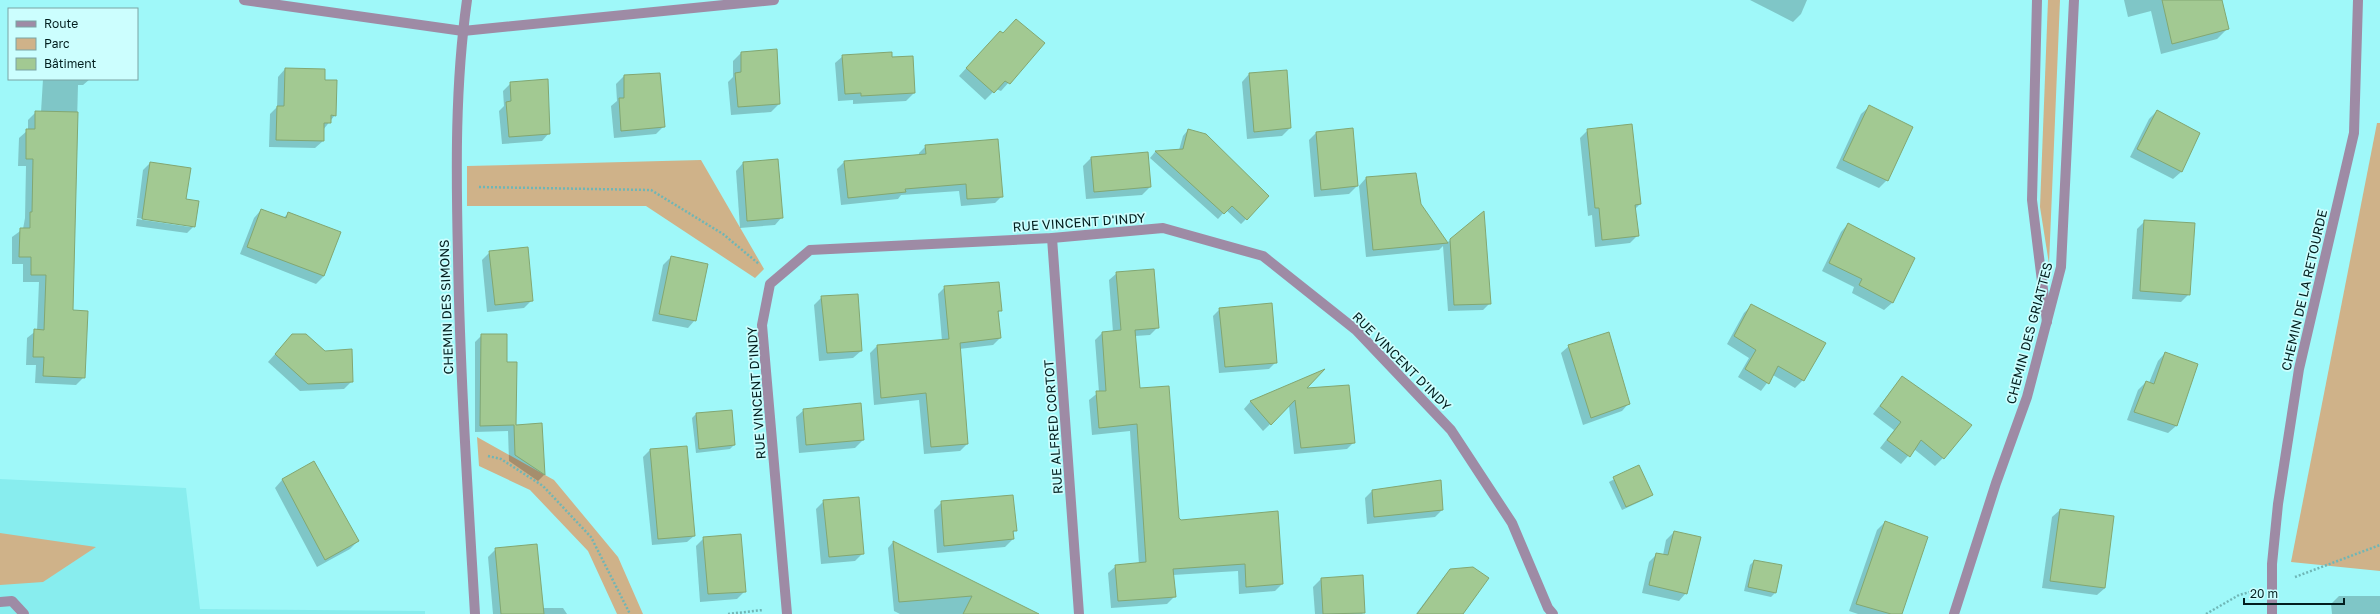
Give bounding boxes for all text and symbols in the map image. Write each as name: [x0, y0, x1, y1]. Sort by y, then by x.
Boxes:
legend: [8, 8, 138, 80]
text: Route: [44, 16, 78, 31]
text: Parc: [44, 36, 70, 51]
text: Bâtiment: [44, 56, 97, 71]
street label: CHEMIN DE LA RETOURDE: [2278, 208, 2330, 372]
street label: RUE VINCENT D'INDY: [1012, 209, 1147, 235]
street label: CHEMIN DES SIMONS: [436, 239, 456, 375]
street label: CHEMIN DES GRIATTES: [2002, 260, 2056, 406]
street label: RUE VINCENT D'INDY: [1349, 308, 1455, 414]
street label: RUE VINCENT D'INDY: [743, 325, 769, 460]
street label: RUE ALFRED CORTOT: [1040, 359, 1066, 495]
scale bar: [2244, 580, 2344, 606]
text: 20 m: [2250, 586, 2278, 601]

